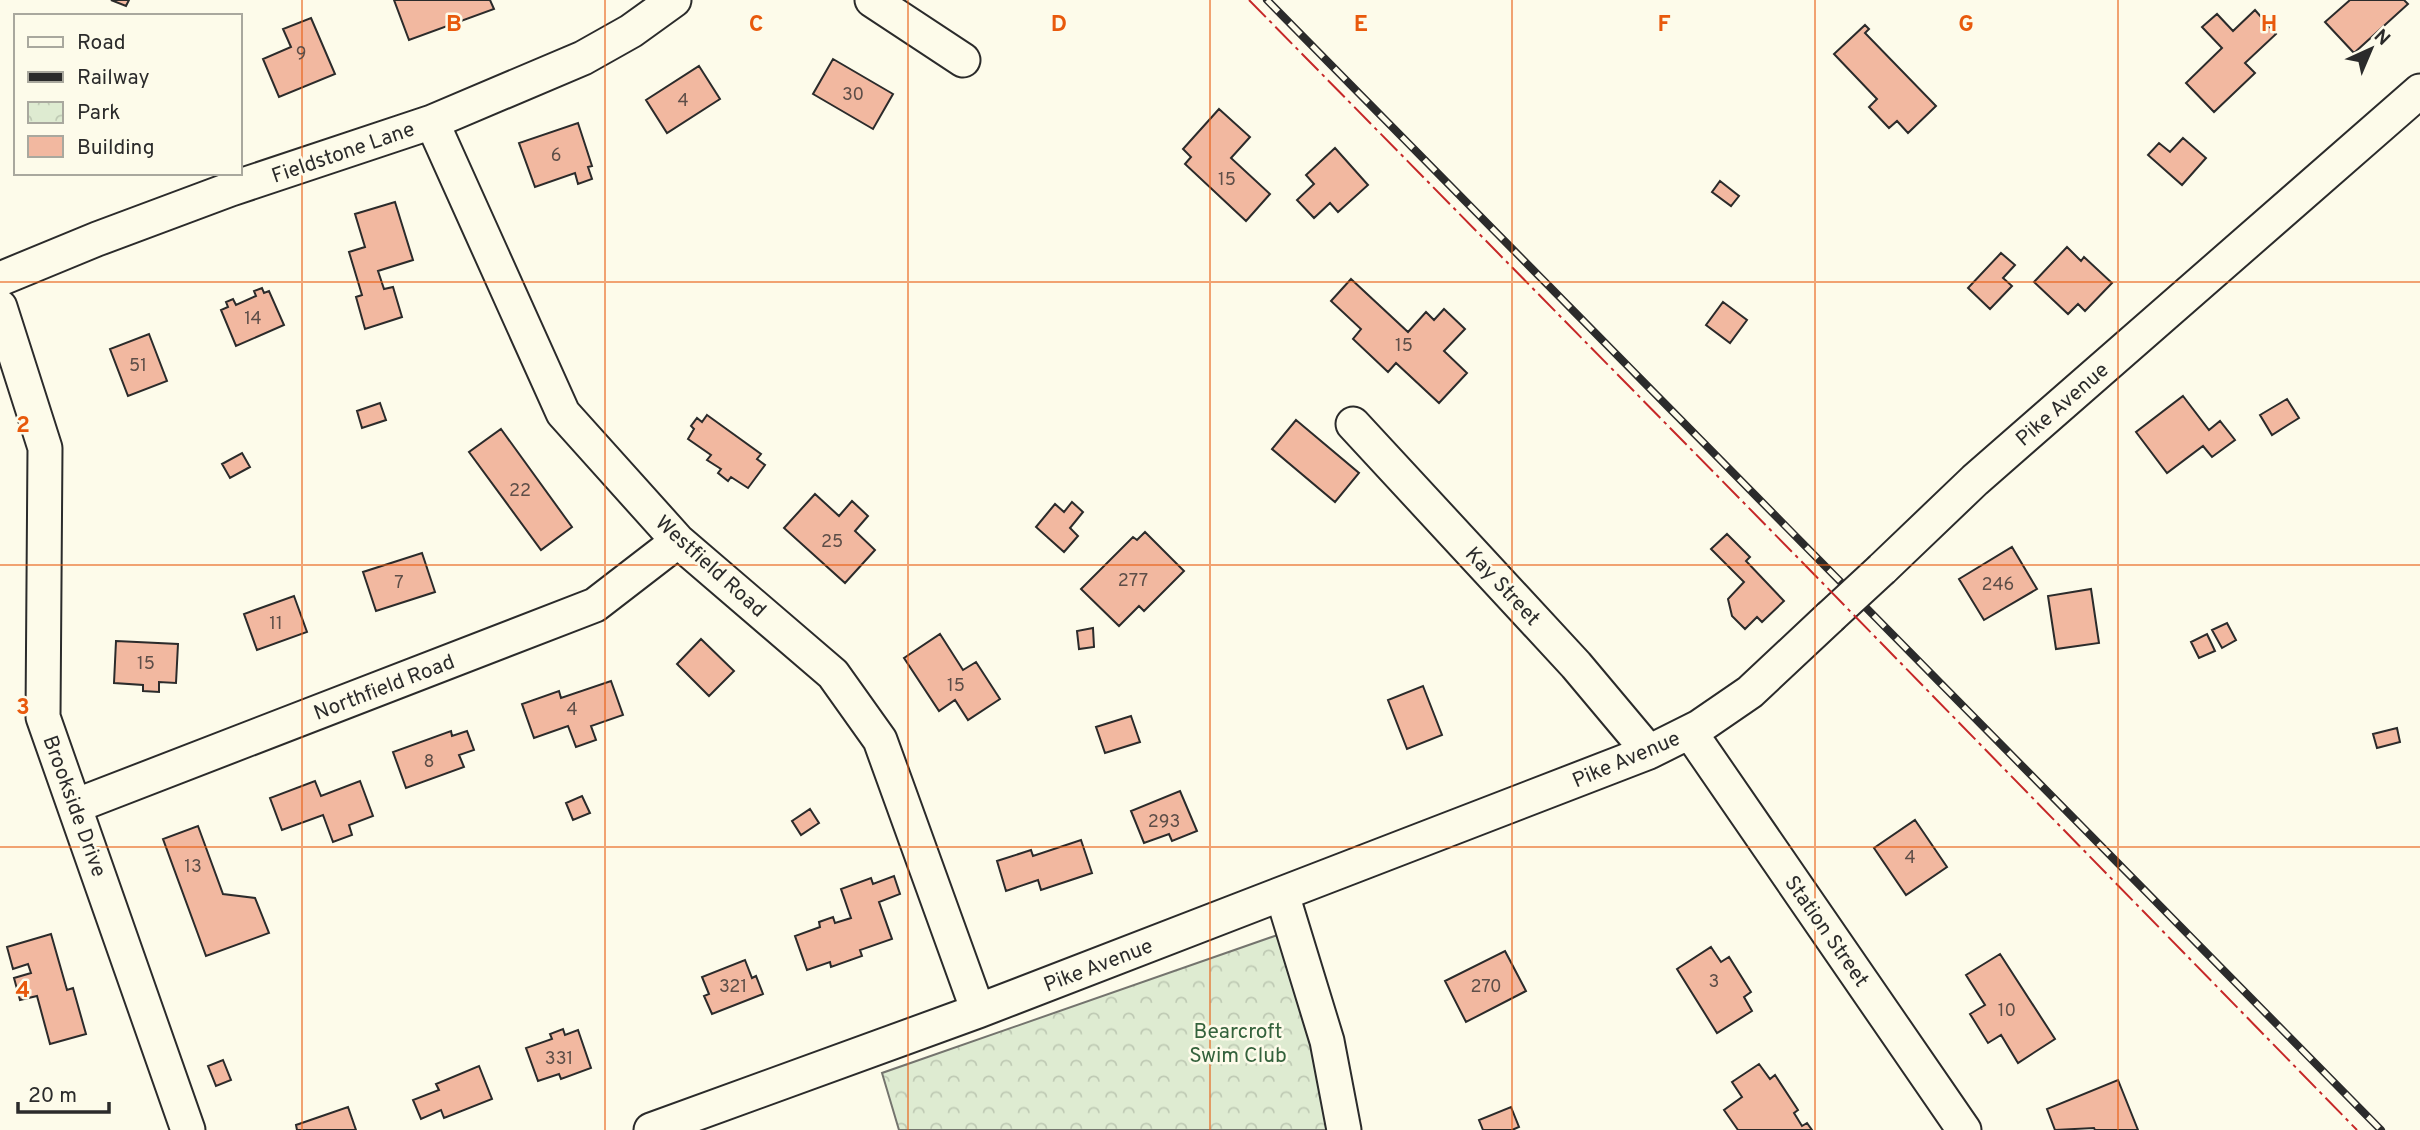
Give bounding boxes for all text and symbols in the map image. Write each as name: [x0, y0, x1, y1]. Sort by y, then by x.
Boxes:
text: B: [446, 11, 462, 40]
text: C: [749, 11, 763, 40]
text: D: [1051, 11, 1067, 40]
text: E: [1354, 11, 1368, 40]
text: F: [1657, 11, 1671, 40]
text: G: [1958, 11, 1974, 40]
text: H: [2261, 11, 2277, 40]
legend: [14, 14, 242, 175]
north arrow: [2336, 14, 2406, 84]
text: N: [2368, 25, 2395, 52]
text: Road: [77, 30, 126, 57]
house number: 9: [296, 43, 306, 66]
text: Railway: [77, 65, 150, 92]
house number: 30: [842, 84, 864, 107]
house number: 4: [677, 90, 689, 113]
text: Park: [77, 100, 120, 127]
street label: Fieldstone Lane: [268, 116, 419, 191]
text: Building: [77, 135, 155, 162]
house number: 6: [551, 145, 561, 168]
house number: 15: [1218, 169, 1236, 192]
house number: 14: [244, 308, 262, 331]
house number: 15: [1395, 335, 1413, 358]
house number: 51: [129, 355, 147, 378]
street label: Pike Avenue: [2011, 357, 2115, 453]
text: 2: [16, 412, 30, 441]
house number: 22: [509, 480, 531, 503]
street label: Westfield Road: [649, 510, 771, 624]
house number: 25: [821, 531, 843, 554]
street label: Kay Street: [1458, 542, 1545, 632]
house number: 277: [1118, 570, 1148, 593]
house number: 7: [394, 572, 404, 595]
house number: 246: [1982, 574, 2014, 597]
house number: 11: [269, 613, 283, 636]
street label: Northfield Road: [310, 649, 459, 728]
house number: 15: [137, 653, 155, 676]
house number: 15: [947, 675, 965, 698]
text: 3: [16, 694, 30, 723]
house number: 4: [566, 699, 578, 722]
street label: Pike Avenue: [1569, 726, 1685, 795]
street label: Brookside Drive: [35, 732, 112, 881]
house number: 8: [424, 751, 435, 774]
house number: 293: [1148, 811, 1180, 834]
house number: 4: [1904, 847, 1916, 870]
house number: 13: [184, 856, 202, 879]
street label: Station Street: [1777, 871, 1874, 993]
street label: Pike Avenue: [1040, 933, 1157, 1000]
house number: 3: [1709, 971, 1719, 994]
house number: 321: [719, 976, 747, 999]
house number: 270: [1470, 976, 1502, 999]
text: 4: [16, 977, 30, 1006]
house number: 10: [1998, 1000, 2016, 1023]
park label: Bearcroft Swim Club: [1189, 1019, 1287, 1070]
house number: 331: [545, 1048, 573, 1071]
scale bar: [18, 1070, 108, 1114]
text: 20 m: [28, 1083, 77, 1110]

